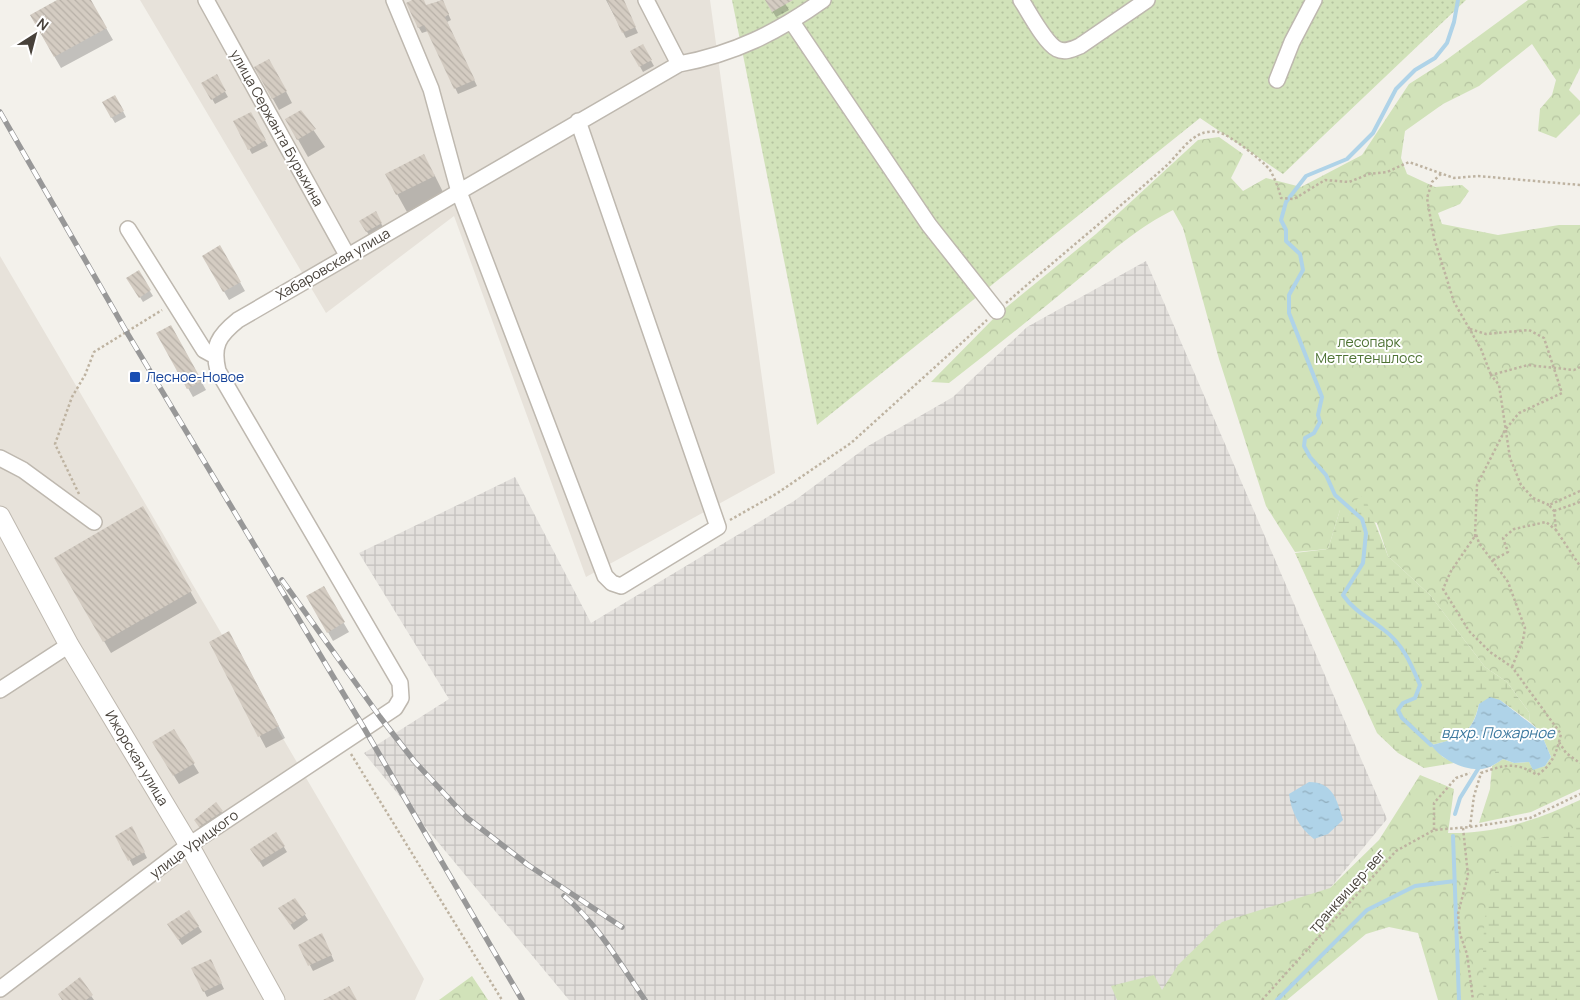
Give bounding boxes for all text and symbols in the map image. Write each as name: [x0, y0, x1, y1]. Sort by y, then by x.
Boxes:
north arrow: [10, 10, 60, 60]
text: N: [33, 13, 53, 35]
street label: улица Сержанта Бурыхина: [226, 46, 329, 210]
street label: Хабаровская улица: [272, 223, 393, 304]
park label: лесопарк Метгетеншлосс: [1315, 332, 1423, 367]
place label: Лесное-Новое: [146, 367, 244, 386]
marker: Лесное-Новое: [128, 370, 142, 384]
street label: Ижорская улица: [101, 706, 173, 809]
water label: вдхр. Пожарное: [1441, 722, 1556, 743]
street label: улица Урицкого: [146, 805, 242, 882]
street label: транквицер-вег: [1304, 844, 1390, 937]

